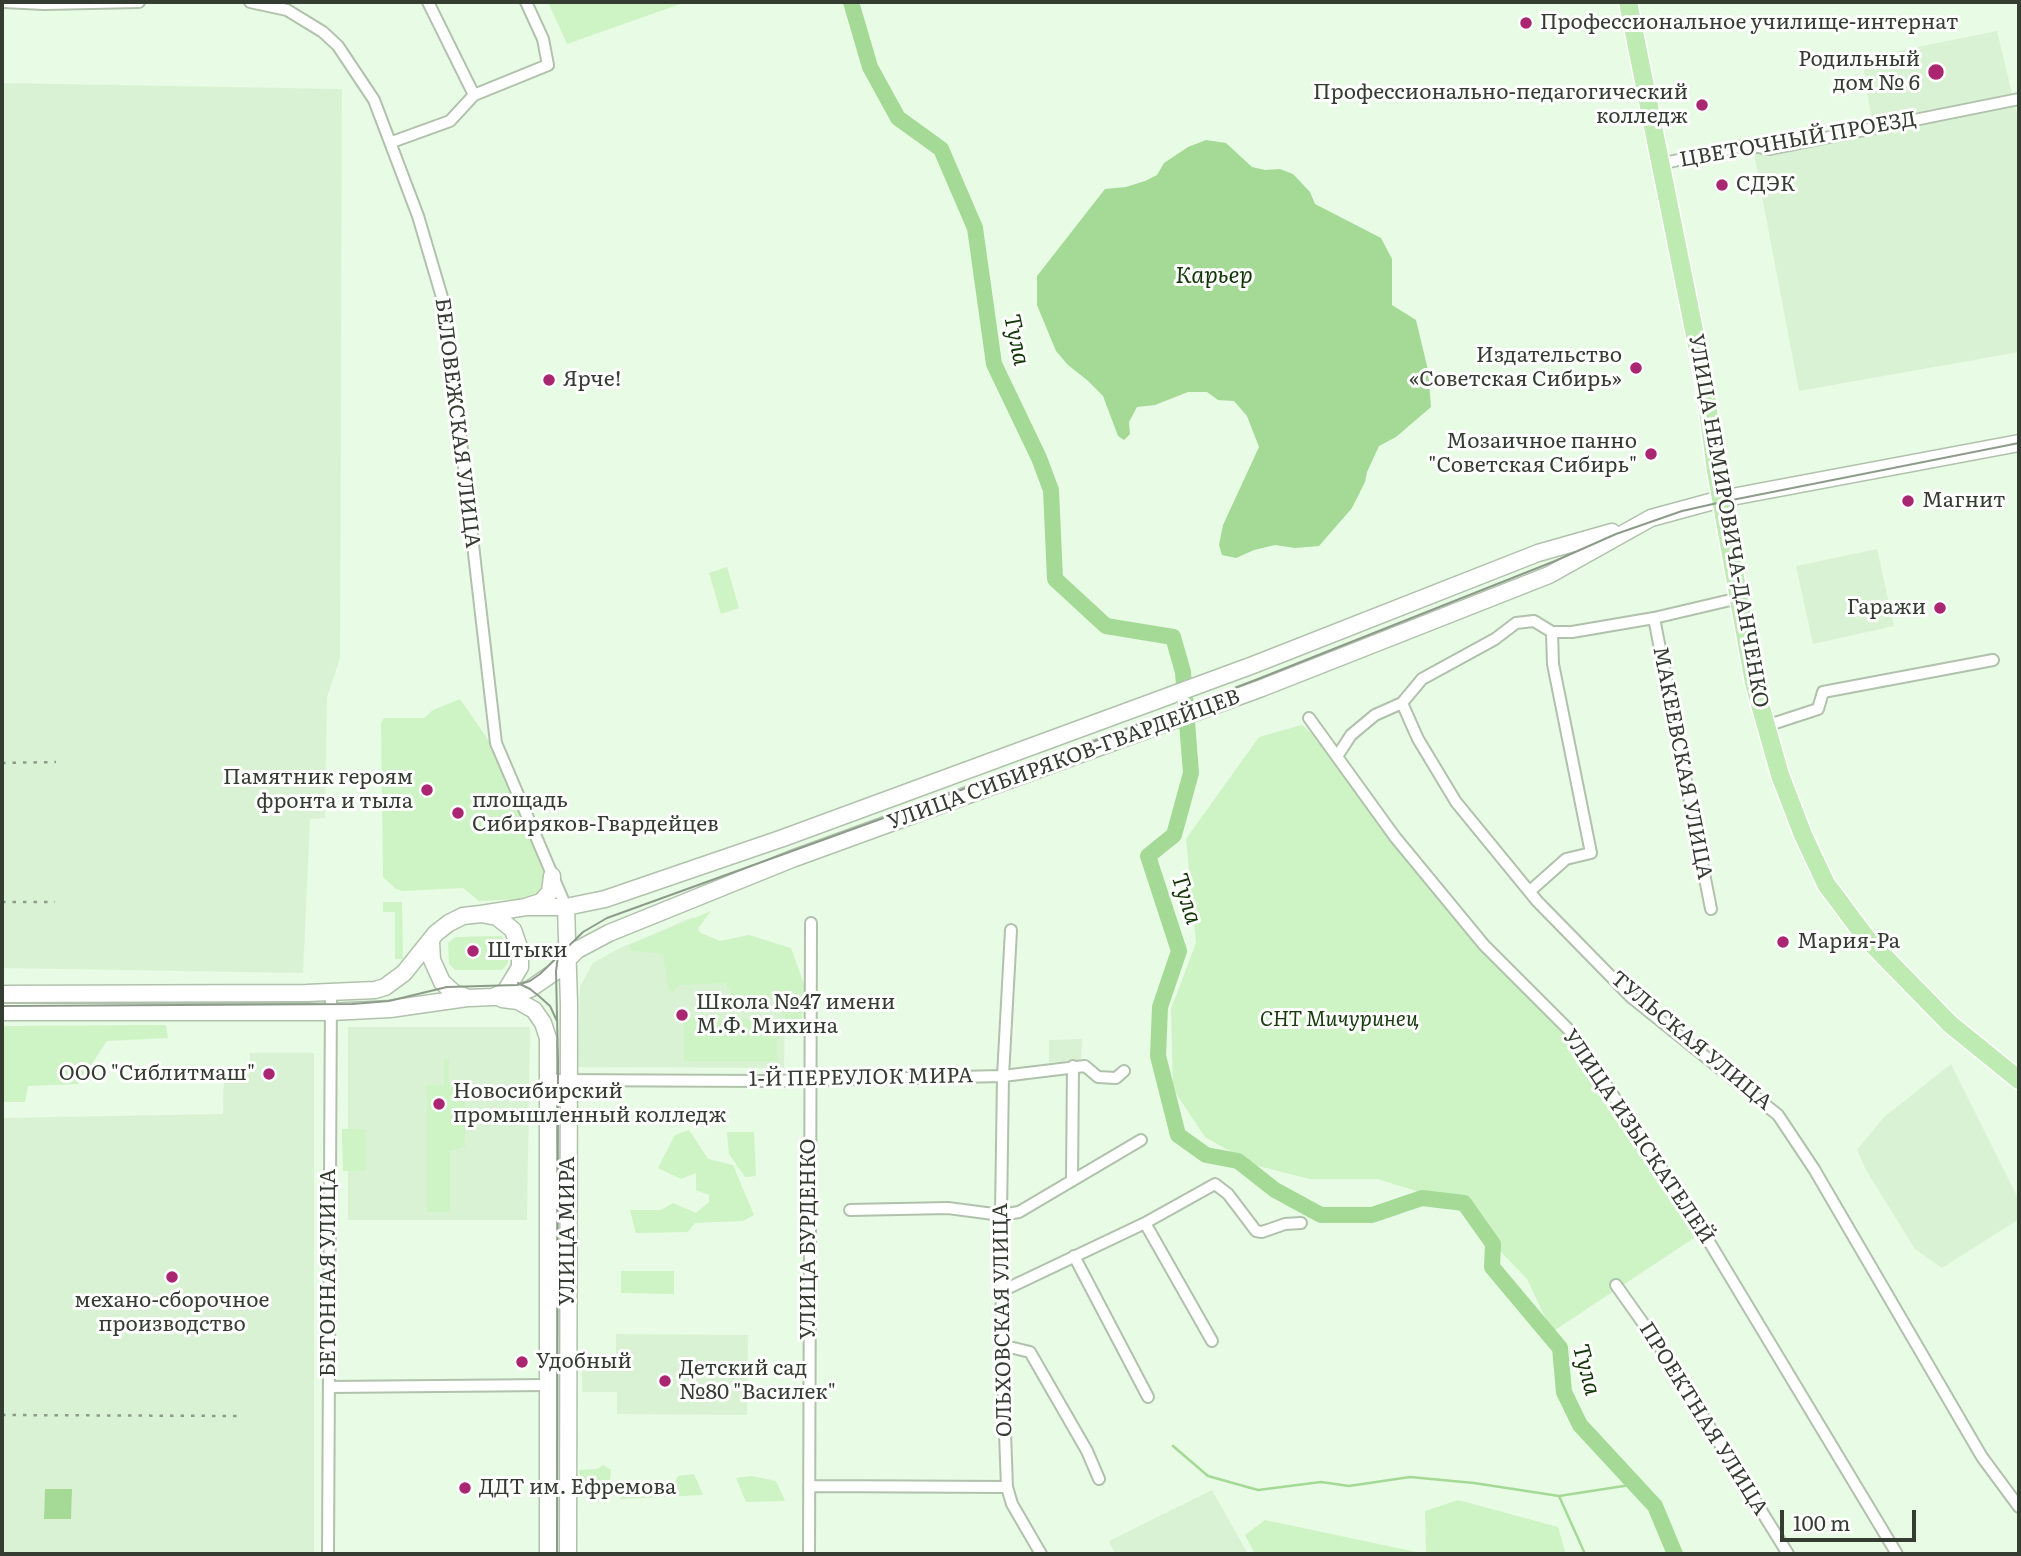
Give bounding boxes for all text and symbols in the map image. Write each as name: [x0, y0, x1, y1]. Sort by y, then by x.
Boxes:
place label: Профессиональное училище-интернат: [1540, 10, 1958, 36]
marker: Профессиональное училище-интернат: [1518, 15, 1534, 31]
place label: Родильный дом № 6: [1798, 47, 1920, 97]
marker: Родильный дом № 6: [1926, 62, 1946, 82]
place label: Профессионально-педагогический колледж: [1313, 80, 1688, 130]
marker: Профессионально-педагогический колледж: [1694, 97, 1710, 113]
street label: ЦВЕТОЧНЫЙ ПРОЕЗД: [1678, 107, 1918, 173]
place label: СДЭК: [1736, 172, 1795, 198]
marker: СДЭК: [1714, 177, 1730, 193]
water label: Карьер: [1175, 262, 1253, 290]
street label: БЕЛОВЕЖСКАЯ УЛИЦА: [429, 296, 485, 550]
water label: Тула: [997, 312, 1035, 368]
street label: УЛИЦА НЕМИРОВИЧА-ДАНЧЕНКО: [1683, 332, 1773, 710]
place label: Издательство «Советская Сибирь»: [1409, 343, 1622, 393]
marker: Издательство «Советская Сибирь»: [1628, 360, 1644, 376]
place label: Ярче!: [563, 367, 621, 393]
marker: Ярче!: [541, 372, 557, 388]
place label: Мозаичное панно "Советская Сибирь": [1428, 429, 1637, 479]
marker: Мозаичное панно "Советская Сибирь": [1643, 446, 1659, 462]
place label: Магнит: [1922, 488, 2006, 514]
marker: Магнит: [1900, 493, 1916, 509]
place label: Гаражи: [1847, 595, 1926, 621]
marker: Гаражи: [1932, 600, 1948, 616]
street label: МАКЕЕВСКАЯ УЛИЦА: [1647, 644, 1717, 882]
street label: УЛИЦА СИБИРЯКОВ-ГВАРДЕЙЦЕВ: [884, 684, 1244, 836]
place label: Памятник героям фронта и тыла: [223, 765, 413, 815]
marker: Памятник героям фронта и тыла: [419, 782, 435, 798]
place label: площадь Сибиряков-Гвардейцев: [472, 788, 719, 838]
marker: площадь Сибиряков-Гвардейцев: [450, 805, 466, 821]
water label: Тула: [1165, 870, 1207, 928]
place label: Мария-Ра: [1797, 929, 1900, 955]
marker: Мария-Ра: [1775, 934, 1791, 950]
place label: Штыки: [487, 938, 567, 964]
marker: Штыки: [465, 943, 481, 959]
street label: ТУЛЬСКАЯ УЛИЦА: [1605, 966, 1777, 1116]
place label: Школа №47 имени М.Ф. Михина: [696, 990, 895, 1040]
marker: Школа №47 имени М.Ф. Михина: [674, 1007, 690, 1023]
park label: СНТ Мичуринец: [1260, 1007, 1418, 1033]
street label: УЛИЦА ИЗЫСКАТЕЛЕЙ: [1557, 1025, 1719, 1249]
place label: ООО "Сиблитмаш": [59, 1061, 255, 1087]
street label: 1-Й ПЕРЕУЛОК МИРА: [749, 1063, 973, 1093]
marker: ООО "Сиблитмаш": [261, 1066, 277, 1082]
place label: Новосибирский промышленный колледж: [453, 1079, 726, 1129]
marker: Новосибирский промышленный колледж: [431, 1096, 447, 1112]
street label: УЛИЦА БУРДЕНКО: [796, 1138, 822, 1340]
street label: УЛИЦА МИРА: [555, 1156, 581, 1306]
street label: БЕТОННАЯ УЛИЦА: [316, 1169, 342, 1377]
street label: ОЛЬХОВСКАЯ УЛИЦА: [988, 1203, 1018, 1437]
marker: механо-сборочное производство: [164, 1269, 180, 1285]
place label: механо-сборочное производство: [75, 1288, 269, 1338]
street label: ПРОЕКТНАЯ УЛИЦА: [1633, 1318, 1773, 1520]
water label: Тула: [1566, 1342, 1606, 1398]
place label: Удобный: [536, 1349, 632, 1375]
marker: Удобный: [514, 1354, 530, 1370]
place label: Детский сад №80 "Василек": [679, 1356, 836, 1406]
marker: Детский сад №80 "Василек": [657, 1373, 673, 1389]
place label: ДДТ им. Ефремова: [479, 1475, 676, 1501]
marker: ДДТ им. Ефремова: [457, 1480, 473, 1496]
scale bar: [1783, 1496, 1920, 1540]
text: 100 m: [1793, 1506, 1850, 1537]

